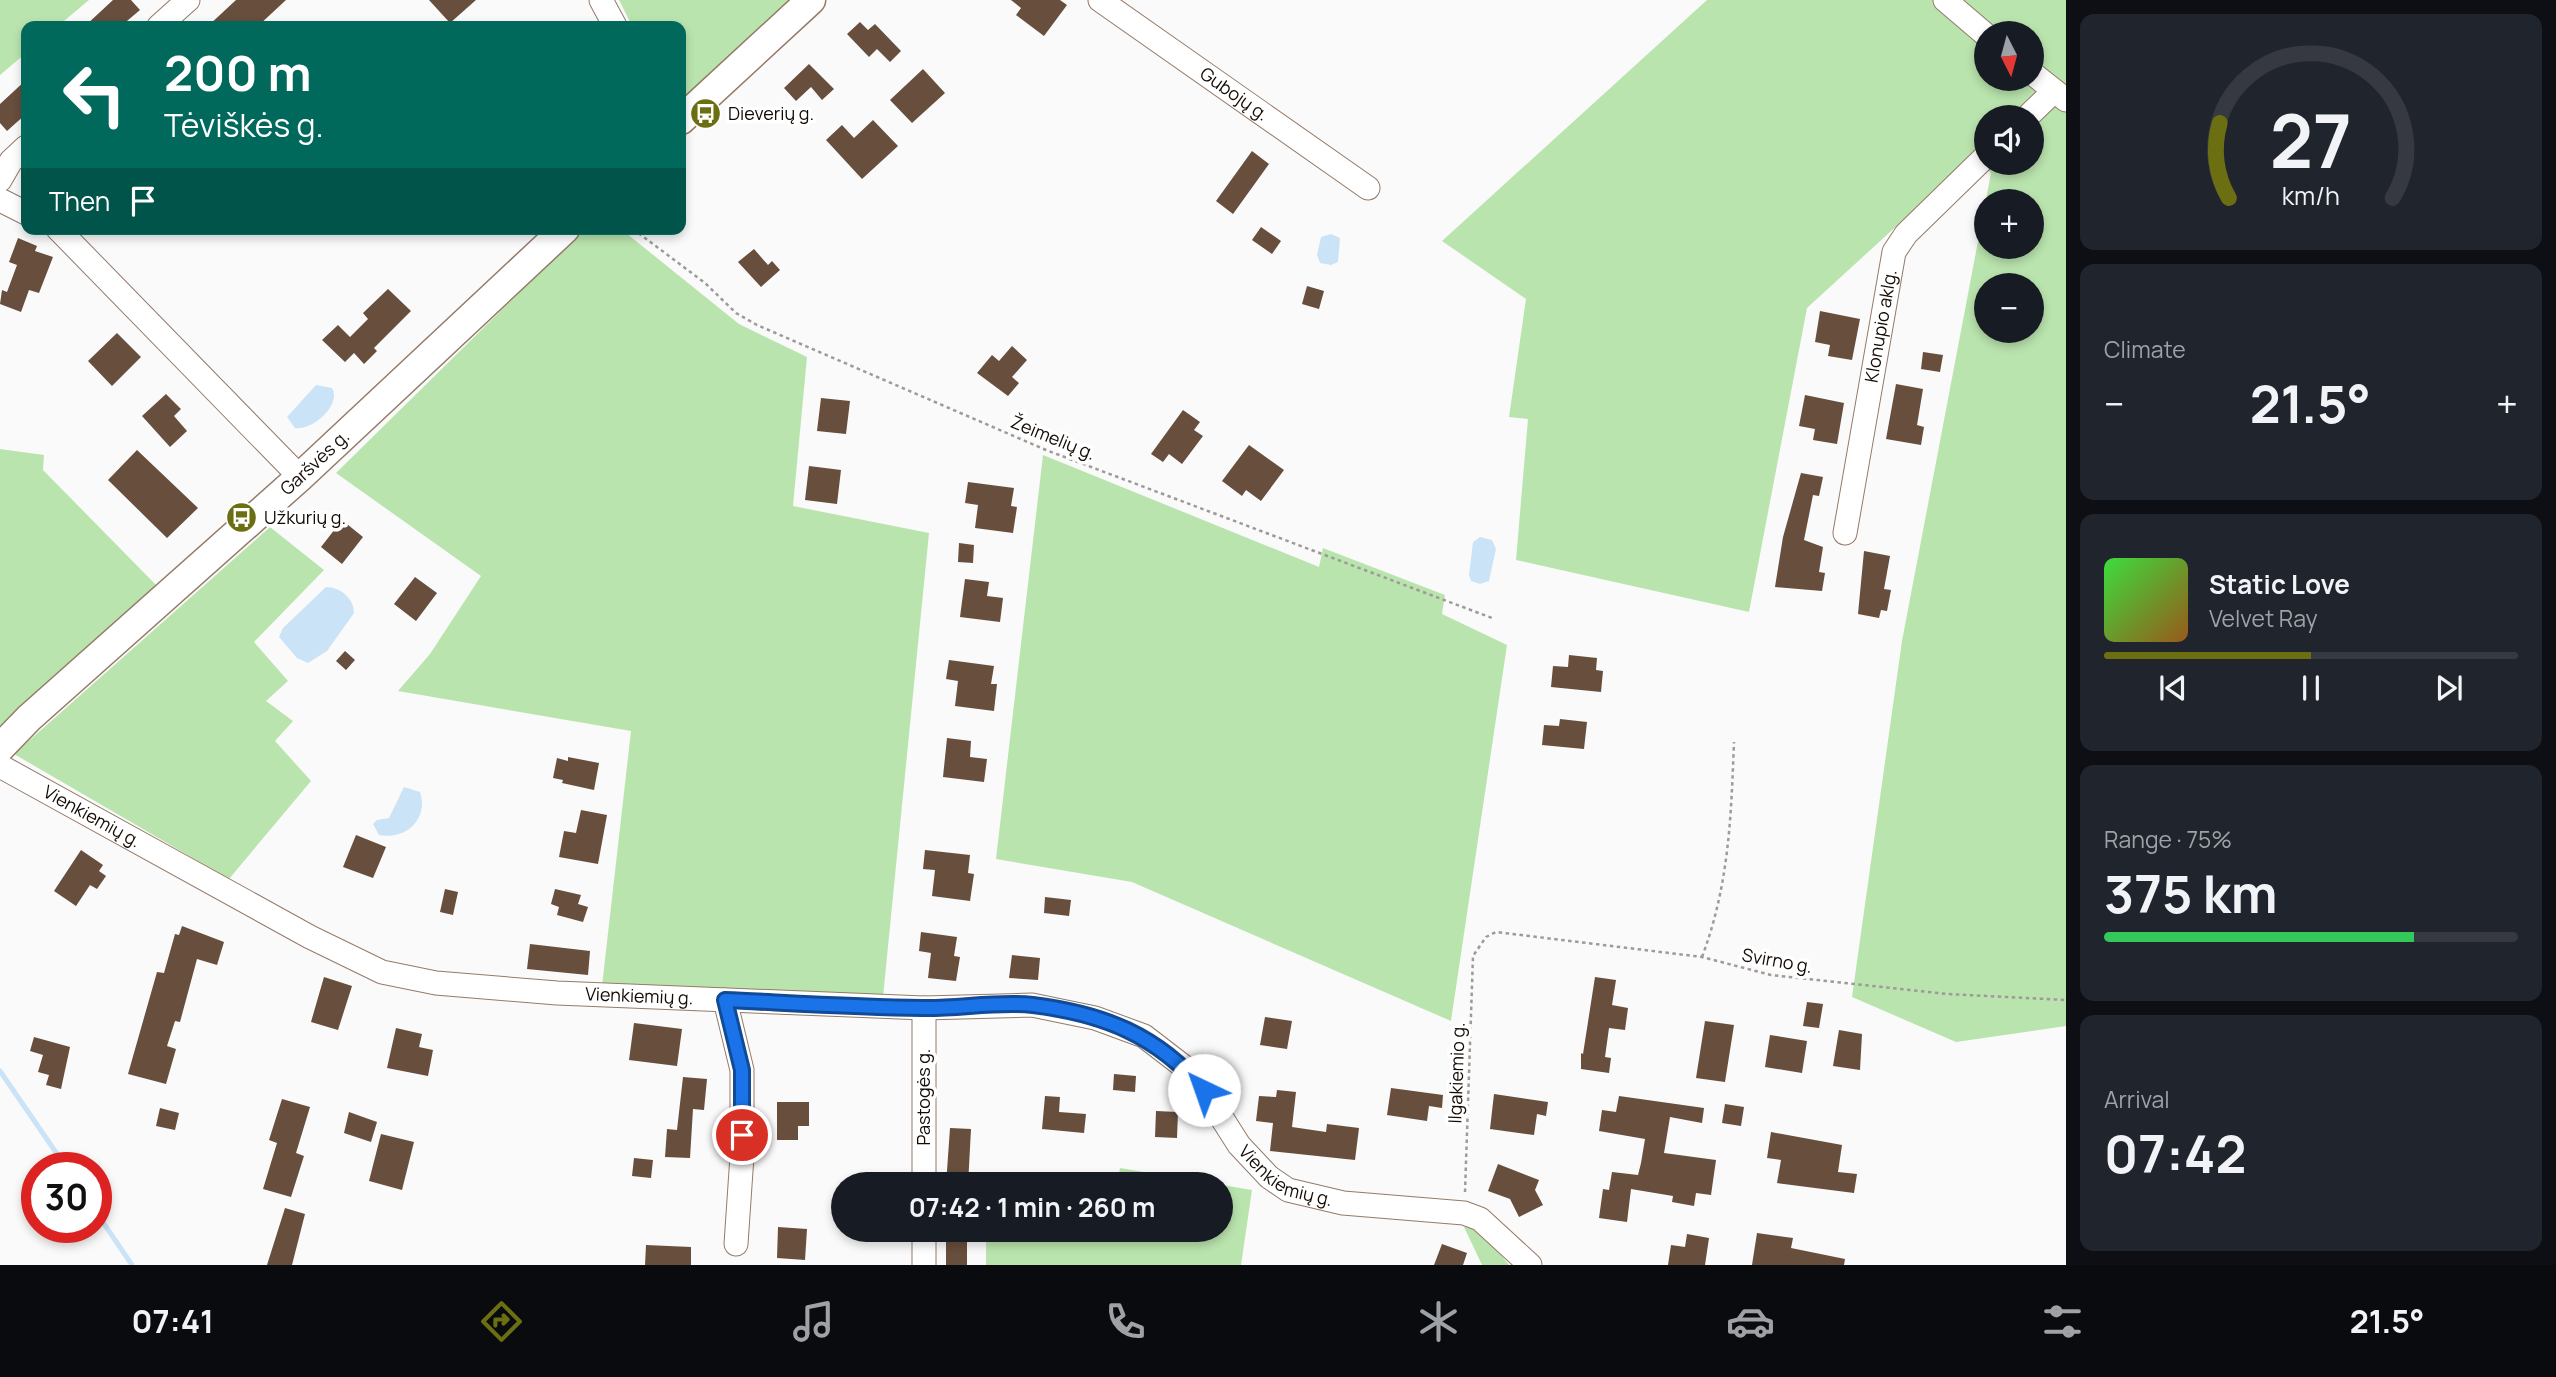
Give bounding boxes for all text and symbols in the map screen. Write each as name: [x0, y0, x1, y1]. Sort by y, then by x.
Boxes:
north arrow: [1974, 21, 2044, 91]
map controls: [1974, 21, 2044, 343]
text: 200 m: [164, 39, 312, 106]
icon: left: [49, 49, 140, 140]
street label: Gubojų g.: [1196, 61, 1274, 126]
text: 27: [2270, 90, 2352, 190]
bus stop icon: Dieverių g.: [688, 97, 722, 131]
place label: Dieverių g.: [728, 101, 814, 125]
text: Tėviškės g.: [164, 103, 324, 147]
button: sound: [1974, 105, 2044, 175]
text: km/h: [2282, 178, 2340, 213]
icon: arrive: [124, 182, 162, 220]
text: Then: [49, 183, 110, 219]
button: +: [1974, 189, 2044, 259]
street label: Klonupio aklg.: [1858, 268, 1902, 384]
button: −: [1974, 273, 2044, 343]
text: Climate: [2104, 333, 2186, 365]
text: 21.5°: [2250, 368, 2371, 439]
text: −: [2104, 377, 2125, 429]
text: +: [2496, 377, 2518, 429]
street label: Žeimelių g.: [1007, 409, 1099, 465]
street label: Garšvės g.: [275, 424, 354, 500]
bus stop icon: Užkurių g.: [224, 501, 258, 535]
place label: Užkurių g.: [264, 505, 346, 529]
text: Static Love: [2209, 566, 2350, 602]
text: Velvet Ray: [2209, 602, 2318, 634]
icon: previous: [2154, 669, 2192, 707]
icon: pause: [2292, 669, 2330, 707]
icon: next: [2430, 669, 2468, 707]
street label: Vienkiemių g.: [39, 779, 146, 852]
text: Range · 75%: [2104, 823, 2232, 855]
text: 375 km: [2104, 858, 2278, 929]
street label: Svirno g.: [1740, 942, 1814, 978]
street label: Vienkiemių g.: [585, 981, 694, 1010]
street label: Ilgakiemio g.: [1442, 1022, 1470, 1124]
street label: Pastogės g.: [911, 1049, 935, 1145]
position arrow: [1167, 1053, 1241, 1127]
text: Arrival: [2104, 1083, 2170, 1115]
pin: [712, 1105, 772, 1165]
icon: arrive: [723, 1116, 761, 1154]
text: 07:42: [2104, 1118, 2246, 1189]
street label: Vienkiemių g.: [1234, 1139, 1335, 1211]
speed limit sign: 30: [21, 1152, 112, 1243]
text: 07:42 · 1 min · 260 m: [909, 1189, 1155, 1225]
icon: directions: [477, 1297, 526, 1346]
icon: music: [789, 1297, 838, 1346]
icon: phone: [1101, 1297, 1150, 1346]
icon: climate: [1414, 1297, 1463, 1346]
icon: car: [1726, 1297, 1775, 1346]
icon: filters: [2038, 1297, 2087, 1346]
text: 07:41: [132, 1299, 214, 1343]
text: 21.5°: [2350, 1299, 2424, 1343]

